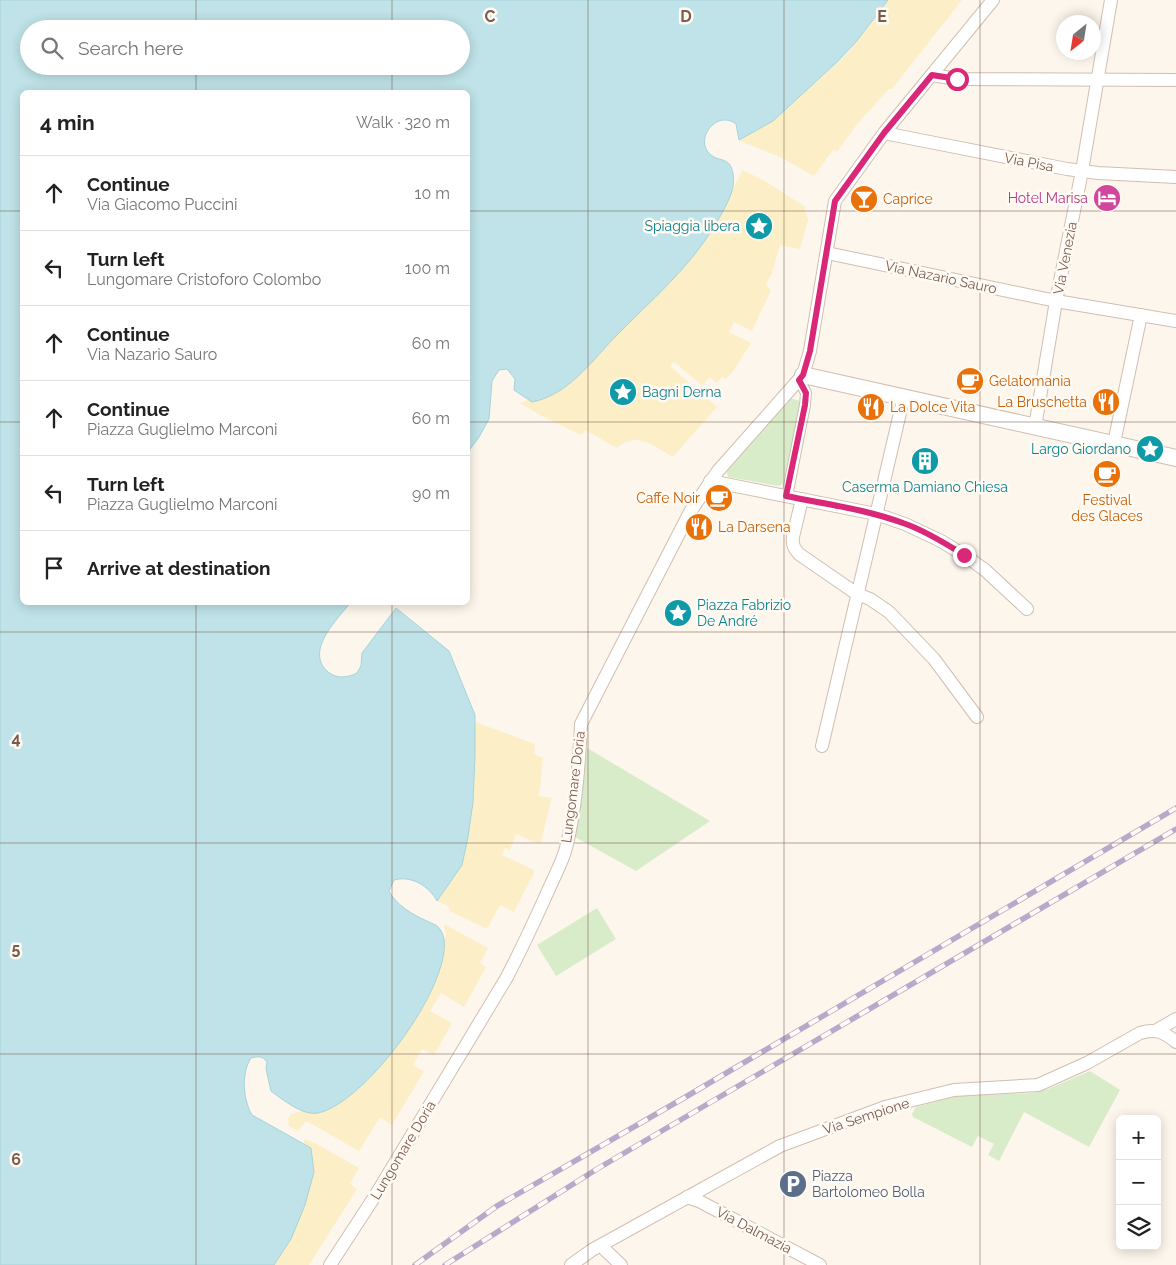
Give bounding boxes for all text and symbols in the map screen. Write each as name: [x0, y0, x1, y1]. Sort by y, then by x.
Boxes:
text: C: [485, 7, 496, 26]
text: D: [680, 7, 692, 26]
text: E: [877, 7, 887, 26]
north arrow: [1056, 15, 1101, 60]
search box: [20, 20, 470, 75]
icon: search: [38, 34, 66, 62]
text: Search here: [78, 37, 184, 59]
route start: [946, 68, 969, 91]
text: 4 min: [40, 110, 95, 135]
text: Walk · 320 m: [356, 113, 450, 132]
street label: Via Pisa: [1003, 149, 1055, 175]
text: Continue: [87, 173, 170, 195]
icon: ahead: [40, 179, 68, 207]
hotel icon: Hotel Marisa: [1092, 183, 1122, 213]
text: 10 m: [415, 184, 450, 203]
bar icon: Caprice: [849, 184, 879, 214]
place label: Hotel Marisa: [1008, 190, 1088, 206]
place label: Caprice: [883, 191, 933, 207]
text: Via Giacomo Puccini: [87, 195, 238, 214]
place icon: Spiaggia libera: [744, 211, 774, 241]
place label: Spiaggia libera: [644, 218, 740, 234]
street label: Via Venezia: [1050, 220, 1080, 296]
text: Turn left: [87, 248, 164, 270]
icon: left: [40, 254, 68, 282]
street label: Via Nazario Sauro: [884, 257, 998, 297]
text: 100 m: [405, 259, 450, 278]
text: Lungomare Cristoforo Colombo: [87, 270, 321, 289]
text: Continue: [87, 323, 170, 345]
icon: ahead: [40, 329, 68, 357]
text: 60 m: [412, 334, 450, 353]
text: Via Nazario Sauro: [87, 345, 217, 364]
cafe icon: Gelatomania: [955, 366, 985, 396]
place label: Gelatomania: [989, 373, 1071, 389]
place icon: Bagni Derna: [608, 377, 638, 407]
place label: Bagni Derna: [642, 384, 721, 400]
restaurant icon: La Bruschetta: [1091, 387, 1121, 417]
restaurant icon: La Dolce Vita: [856, 392, 886, 422]
place label: La Bruschetta: [997, 394, 1087, 410]
text: Continue: [87, 398, 170, 420]
place label: La Dolce Vita: [890, 399, 975, 415]
icon: ahead: [40, 404, 68, 432]
text: 60 m: [412, 409, 450, 428]
text: Piazza Guglielmo Marconi: [87, 420, 278, 439]
place icon: Largo Giordano: [1135, 434, 1165, 464]
place label: Largo Giordano: [1031, 441, 1131, 457]
building icon: Caserma Damiano Chiesa: [910, 446, 940, 476]
cafe icon: Festival des Glaces: [1092, 459, 1122, 489]
text: Turn left: [87, 473, 164, 495]
icon: left: [40, 479, 68, 507]
place label: Caserma Damiano Chiesa: [842, 479, 1008, 495]
cafe icon: Caffe Noir: [704, 483, 734, 513]
text: 90 m: [412, 484, 450, 503]
place label: Caffe Noir: [636, 490, 700, 506]
place label: Festival des Glaces: [1071, 492, 1143, 524]
text: Piazza Guglielmo Marconi: [87, 495, 278, 514]
restaurant icon: La Darsena: [684, 512, 714, 542]
place label: La Darsena: [718, 519, 791, 535]
route end: [953, 544, 976, 567]
icon: arrive: [40, 554, 68, 582]
text: Arrive at destination: [87, 557, 271, 579]
place label: Piazza Fabrizio De André: [697, 597, 791, 629]
place icon: Piazza Fabrizio De André: [663, 598, 693, 628]
text: 4: [11, 729, 21, 748]
street label: Lungomare Doria: [558, 730, 588, 844]
text: 5: [12, 939, 21, 958]
street label: Via Sempione: [821, 1095, 911, 1137]
street label: Lungomare Doria: [367, 1098, 439, 1202]
map controls: [1116, 1115, 1161, 1250]
button: +: [1116, 1115, 1161, 1160]
text: 6: [11, 1150, 21, 1169]
button: −: [1116, 1160, 1161, 1205]
place label: Piazza Bartolomeo Bolla: [812, 1168, 925, 1200]
parking icon: Piazza Bartolomeo Bolla: [778, 1169, 808, 1199]
street label: Via Dalmazia: [713, 1203, 795, 1257]
button: layers: [1116, 1205, 1161, 1250]

